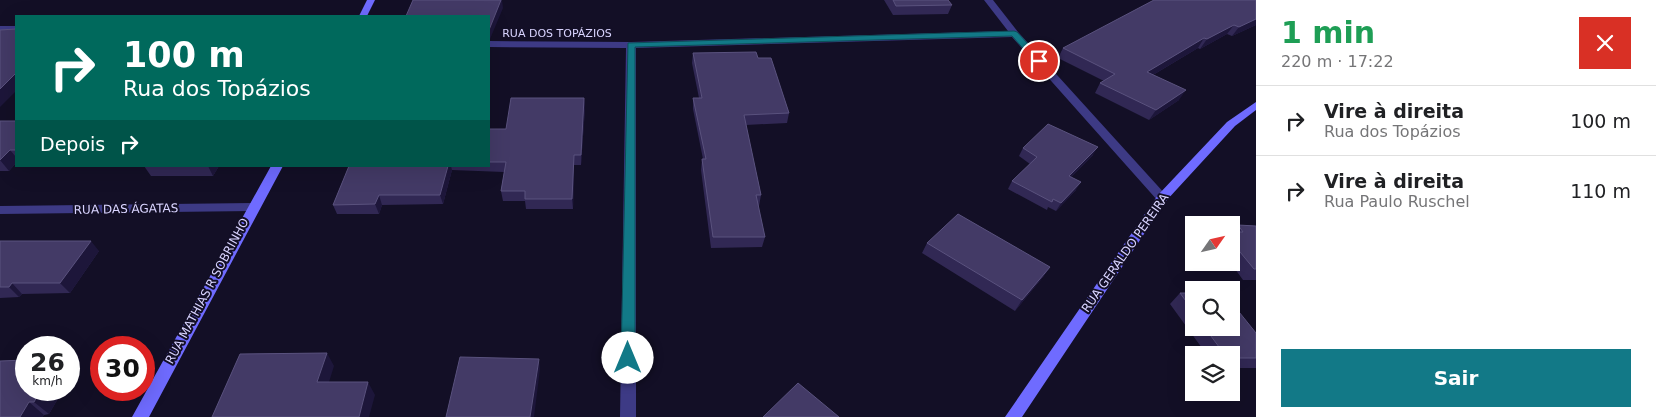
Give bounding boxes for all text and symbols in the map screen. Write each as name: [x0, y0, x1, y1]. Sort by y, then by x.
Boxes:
text: 1 min: [1281, 15, 1375, 50]
button: close: [1579, 17, 1631, 69]
street label: RUA DOS TOPÁZIOS: [502, 27, 612, 40]
icon: right: [40, 35, 105, 100]
text: 100 m: [123, 35, 245, 75]
pin: [1018, 40, 1060, 82]
icon: arrive: [1025, 47, 1053, 75]
text: 220 m · 17:22: [1281, 52, 1394, 71]
text: Rua dos Topázios: [123, 76, 311, 101]
text: Vire à direita: [1324, 100, 1464, 122]
icon: right: [1281, 107, 1309, 135]
text: 100 m: [1570, 110, 1631, 132]
text: Rua dos Topázios: [1324, 122, 1461, 141]
icon: right: [115, 130, 143, 158]
text: Depois: [40, 133, 105, 155]
text: Vire à direita: [1324, 170, 1464, 192]
icon: right: [1281, 177, 1309, 205]
text: 110 m: [1570, 180, 1631, 202]
street label: RUA GERALDO PEREIRA: [1079, 190, 1172, 315]
text: Rua Paulo Ruschel: [1324, 192, 1470, 211]
street label: RUA DAS ÁGATAS: [74, 200, 178, 217]
street label: RUA MATHIAS R SOBRINHO: [163, 216, 251, 366]
north arrow: [1185, 216, 1240, 271]
map controls: [1185, 216, 1240, 401]
button: search: [1185, 281, 1240, 336]
position arrow: [601, 331, 653, 383]
speed limit sign: 30: [90, 336, 155, 401]
button: layers: [1185, 346, 1240, 401]
text: 26: [30, 348, 65, 377]
button: Sair: [1281, 349, 1631, 407]
text: km/h: [32, 374, 63, 388]

